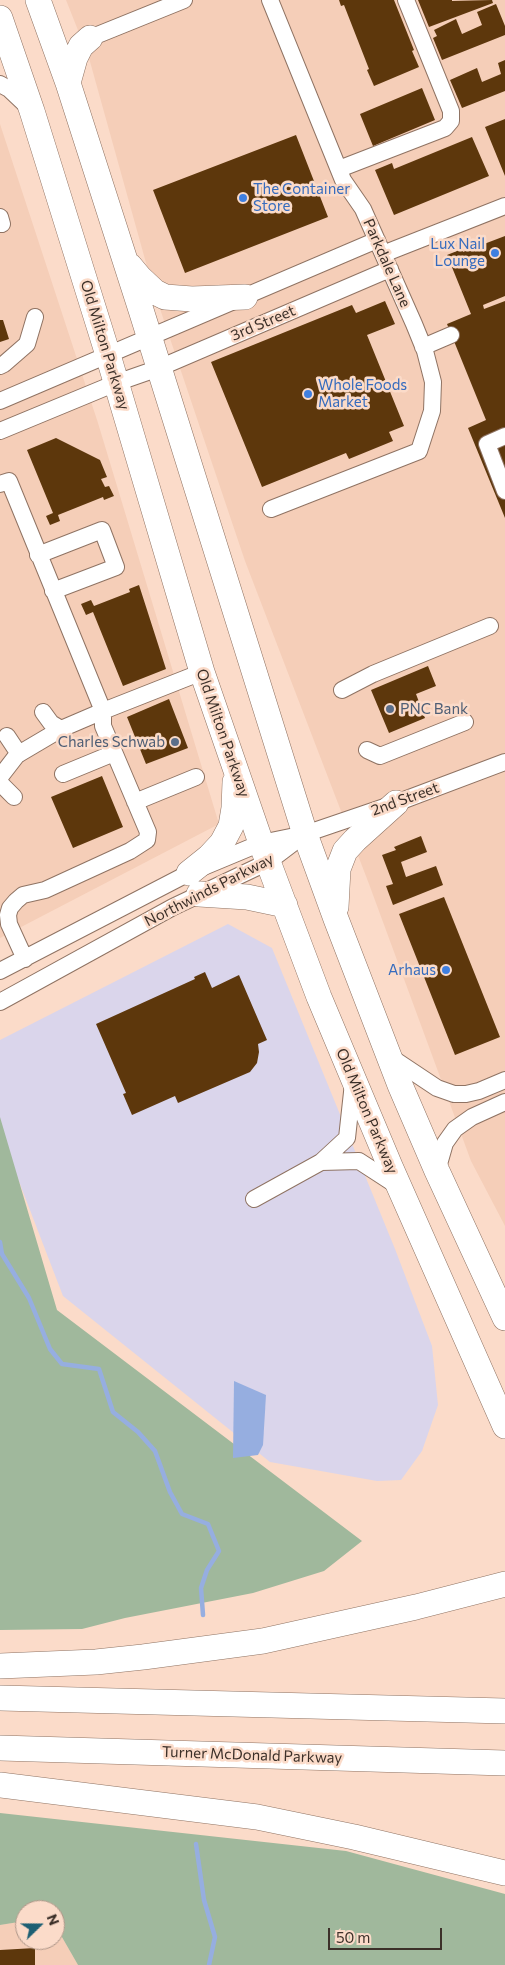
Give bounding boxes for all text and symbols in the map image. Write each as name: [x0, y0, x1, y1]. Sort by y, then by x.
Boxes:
place label: The Container Store: [253, 180, 350, 215]
marker: The Container Store: [237, 192, 249, 204]
street label: Parkdale Lane: [359, 216, 415, 310]
place label: Lux Nail Lounge: [430, 235, 485, 270]
marker: Lux Nail Lounge: [489, 247, 501, 259]
street label: Old Milton Parkway: [77, 278, 133, 412]
street label: 3rd Street: [228, 301, 298, 345]
place label: Whole Foods Market: [318, 376, 407, 411]
marker: Whole Foods Market: [302, 388, 314, 400]
street label: Old Milton Parkway: [193, 666, 253, 800]
place label: PNC Bank: [400, 700, 468, 718]
marker: PNC Bank: [384, 703, 396, 715]
place label: Charles Schwab: [58, 733, 165, 751]
marker: Charles Schwab: [169, 736, 181, 748]
street label: 2nd Street: [369, 778, 441, 820]
street label: Northwinds Parkway: [142, 850, 276, 930]
place label: Arhaus: [388, 961, 436, 979]
marker: Arhaus: [440, 964, 452, 976]
street label: Old Milton Parkway: [332, 1045, 402, 1177]
street label: Turner McDonald Parkway: [162, 1743, 342, 1767]
north arrow: [15, 1900, 65, 1950]
text: N: [44, 1912, 63, 1928]
scale bar: [330, 1918, 444, 1950]
text: 50 m: [336, 1928, 370, 1946]

